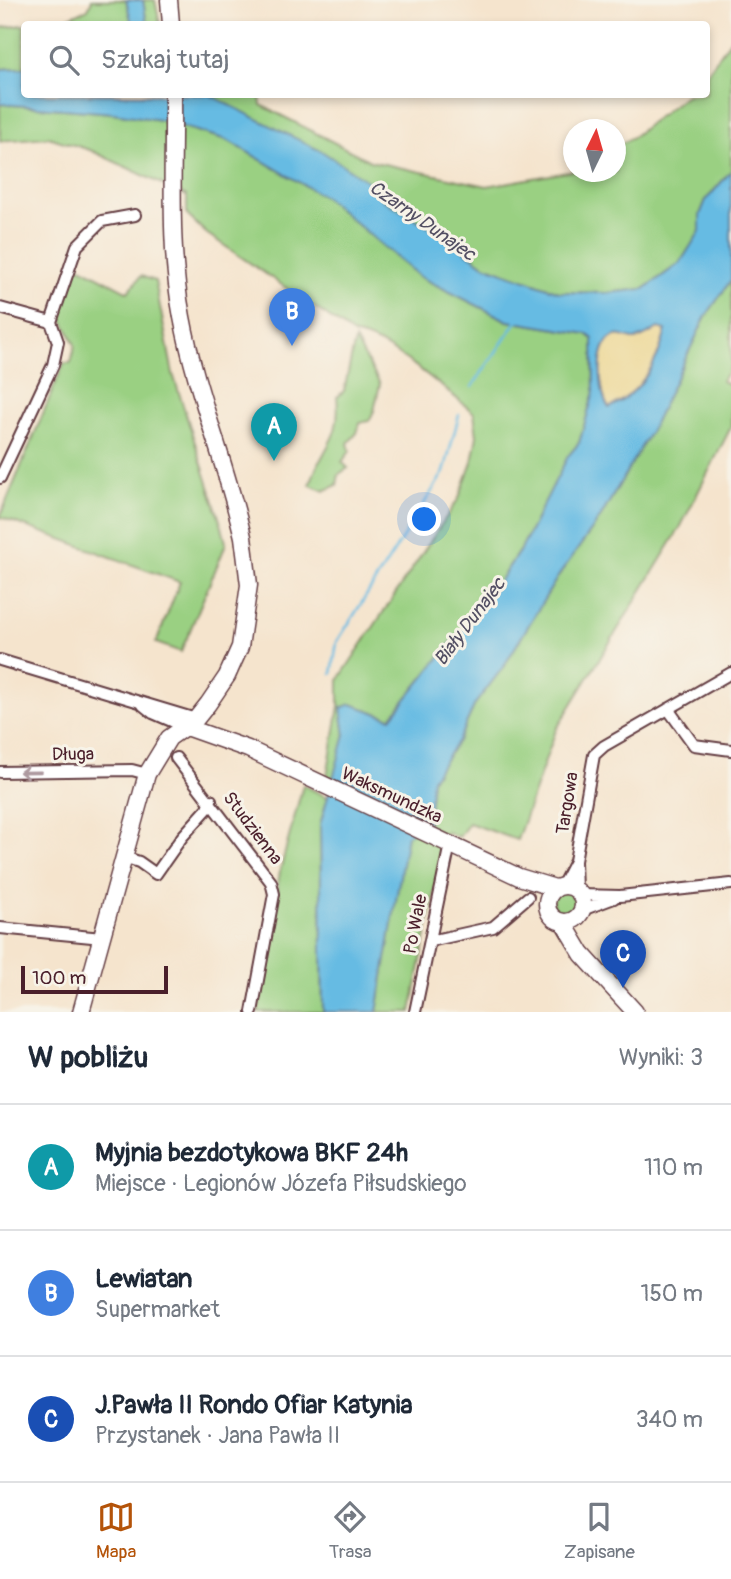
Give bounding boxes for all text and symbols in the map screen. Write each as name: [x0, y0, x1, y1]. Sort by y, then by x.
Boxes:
search box: [21, 21, 710, 98]
icon: search: [45, 41, 83, 79]
text: Szukaj tutaj: [101, 44, 229, 76]
north arrow: [563, 119, 626, 182]
water label: Czarny Dunajec: [365, 175, 481, 267]
pin: B: [269, 288, 315, 346]
pin: A: [251, 403, 297, 461]
your location: [407, 502, 441, 536]
water label: Biały Dunajec: [429, 572, 511, 670]
street label: Długa: [52, 743, 94, 766]
street label: Waksmundzka: [338, 762, 446, 829]
one-way arrow: [19, 765, 42, 779]
street label: Targowa: [551, 770, 584, 836]
street label: Studzienna: [218, 787, 288, 869]
street label: Po Wale: [398, 892, 433, 956]
pin: C: [600, 930, 646, 988]
scale bar: [21, 963, 168, 995]
text: 100 m: [32, 966, 86, 990]
text: W pobliżu: [28, 1039, 148, 1076]
text: Wyniki: 3: [619, 1043, 703, 1072]
text: Myjnia bezdotykowa BKF 24h: [95, 1137, 408, 1169]
text: A: [44, 1153, 58, 1182]
text: 110 m: [644, 1153, 703, 1182]
text: Miejsce · Legionów Józefa Piłsudskiego: [95, 1169, 467, 1198]
text: Lewiatan: [95, 1263, 192, 1295]
text: B: [44, 1279, 58, 1308]
text: 150 m: [640, 1279, 703, 1308]
text: Supermarket: [95, 1295, 220, 1324]
text: J.Pawła II Rondo Ofiar Katynia: [95, 1389, 413, 1421]
text: C: [44, 1405, 58, 1434]
text: 340 m: [636, 1405, 703, 1434]
text: Przystanek · Jana Pawła II: [95, 1421, 340, 1450]
tab: Mapa: [96, 1498, 136, 1564]
tab: Trasa: [329, 1498, 372, 1564]
tab: Zapisane: [564, 1498, 635, 1564]

